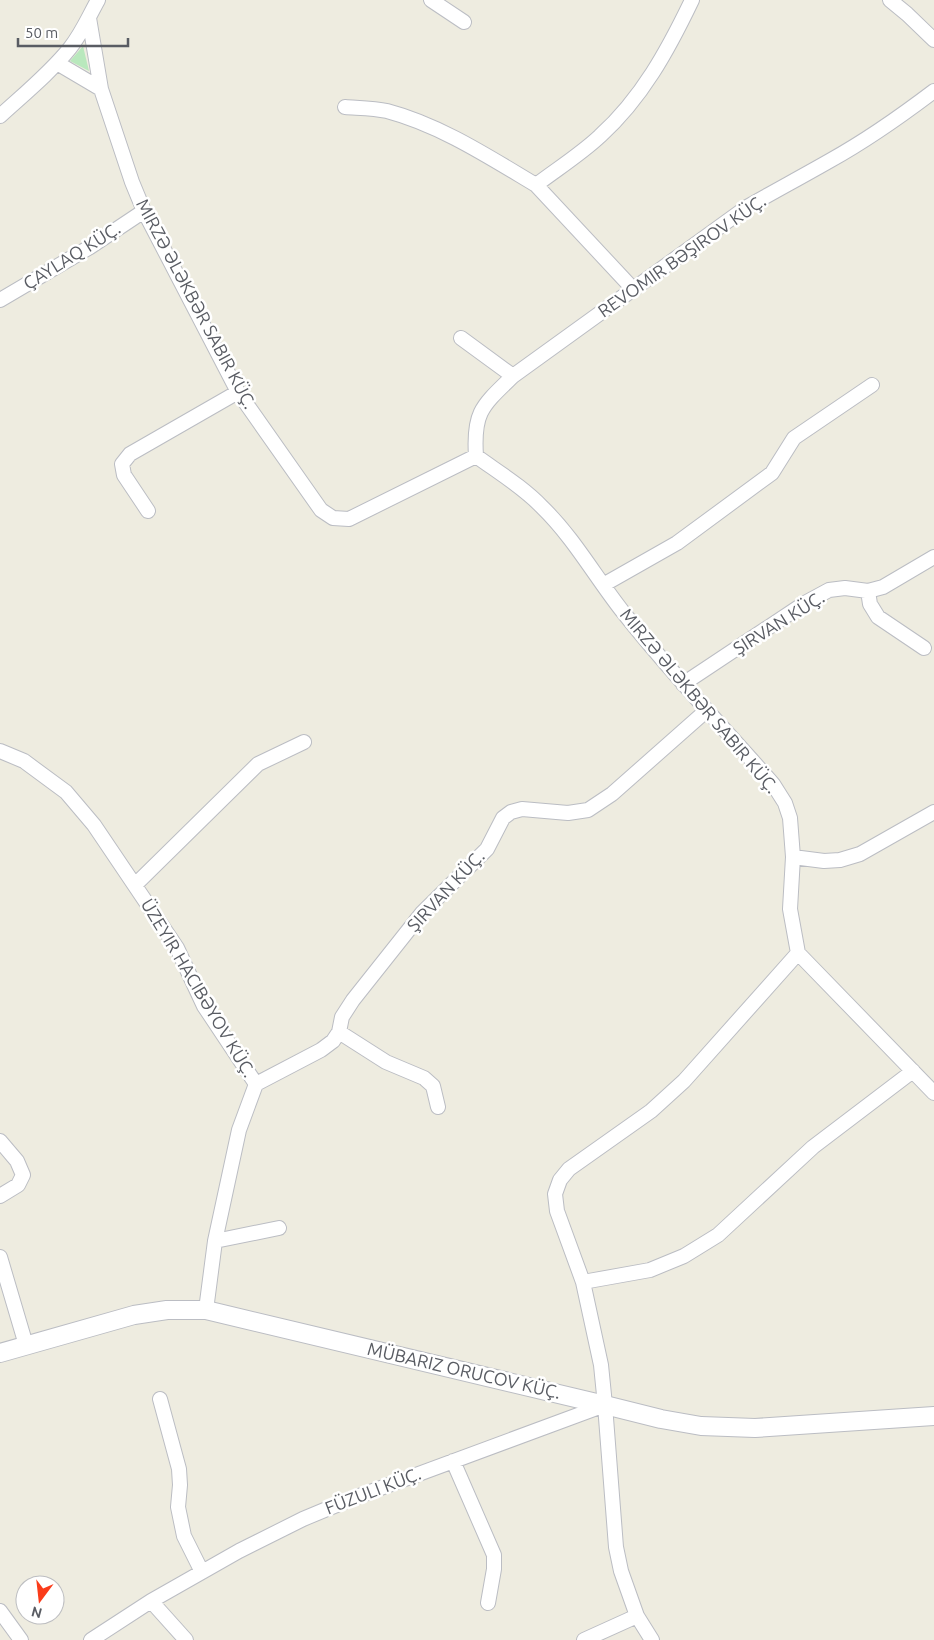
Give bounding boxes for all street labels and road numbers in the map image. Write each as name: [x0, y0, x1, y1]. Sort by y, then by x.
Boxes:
street label: REVOMIR BƏŞIROV KÜÇ.: [594, 190, 769, 321]
street label: MIRZƏ ƏLƏKBƏR SABIR KÜÇ.: [133, 195, 261, 412]
street label: ÇAYLAQ KÜÇ.: [19, 217, 124, 294]
street label: ŞIRVAN KÜÇ.: [729, 586, 828, 658]
street label: MIRZƏ ƏLƏKBƏR SABIR KÜÇ.: [617, 604, 783, 797]
street label: ŞIRVAN KÜÇ.: [403, 846, 488, 935]
street label: ÜZEYIR HACIBƏYOV KÜÇ.: [138, 895, 260, 1080]
street label: MÜBARIZ ORUCOV KÜÇ.: [366, 1338, 563, 1402]
street label: FÜZULI KÜÇ.: [322, 1463, 423, 1518]

